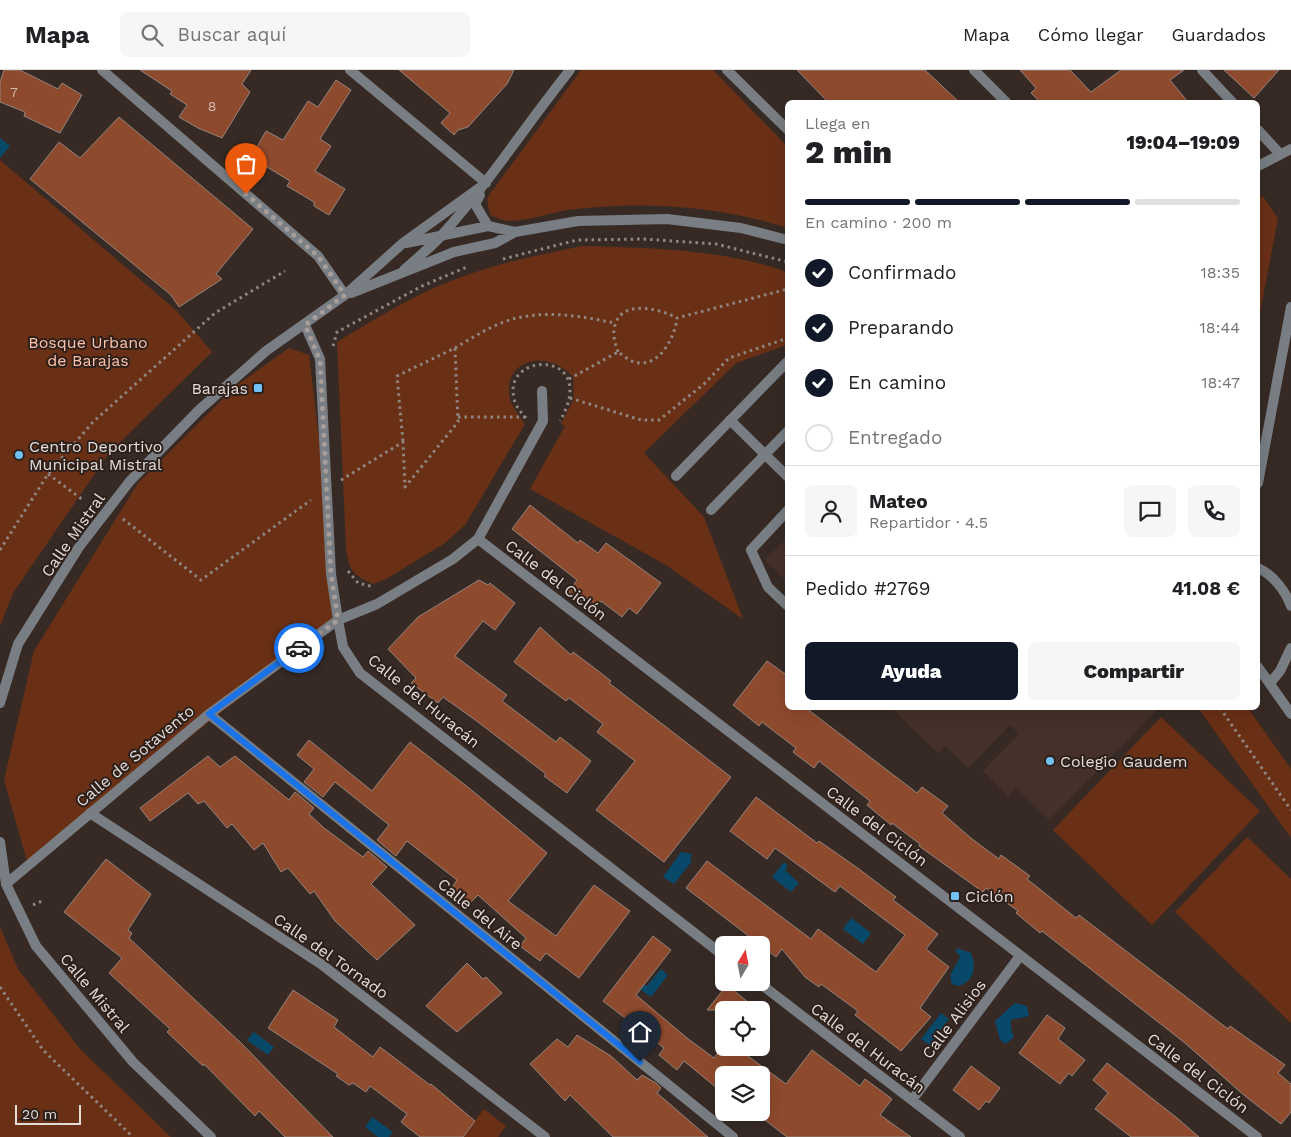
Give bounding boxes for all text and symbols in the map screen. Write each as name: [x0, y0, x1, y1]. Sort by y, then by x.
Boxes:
search box: [120, 12, 470, 57]
text: Mapa: [25, 21, 90, 49]
icon: search: [138, 21, 166, 49]
text: Buscar aquí: [178, 23, 286, 46]
text: Mapa: [963, 24, 1010, 45]
text: Cómo llegar: [1038, 24, 1144, 45]
text: Guardados: [1172, 24, 1266, 45]
house number: 7: [10, 84, 18, 100]
house number: 8: [208, 98, 216, 114]
text: Llega en: [805, 114, 871, 133]
text: 19:04–19:09: [1127, 131, 1240, 154]
text: 2 min: [805, 133, 892, 171]
pin: [225, 143, 267, 194]
icon: bag: [232, 150, 260, 178]
text: En camino · 200 m: [805, 213, 952, 232]
icon: check: [805, 259, 833, 287]
text: Confirmado: [848, 261, 957, 284]
text: 18:35: [1201, 263, 1240, 282]
icon: check: [805, 314, 833, 342]
text: Preparando: [848, 316, 954, 339]
text: 18:44: [1200, 318, 1240, 337]
park label: Bosque Urbano de Barajas: [28, 333, 148, 370]
icon: check: [805, 369, 833, 397]
text: En camino: [848, 371, 946, 394]
text: 18:47: [1201, 373, 1240, 392]
place label: Barajas: [191, 379, 248, 398]
marker: Barajas: [252, 382, 264, 394]
text: Entregado: [848, 426, 942, 449]
place label: Centro Deportivo Municipal Mistral: [29, 437, 162, 474]
marker: Centro Deportivo Municipal Mistral: [13, 449, 25, 461]
button: person: [805, 485, 857, 537]
button: chat: [1124, 485, 1176, 537]
button: phone: [1188, 485, 1240, 537]
street label: Calle Mistral: [37, 489, 109, 581]
text: Mateo: [869, 490, 928, 513]
text: Repartidor · 4.5: [869, 513, 988, 532]
street label: Calle del Ciclón: [501, 536, 611, 624]
text: Pedido #2769: [805, 577, 931, 600]
text: 41.08 €: [1172, 577, 1240, 600]
courier: [274, 623, 324, 673]
icon: car: [285, 634, 313, 662]
button: Ayuda: [805, 642, 1018, 700]
button: Compartir: [1028, 642, 1240, 700]
street label: Calle del Huracán: [364, 650, 484, 752]
street label: Calle de Sotavento: [72, 701, 198, 811]
place label: Colegio Gaudem: [1060, 752, 1188, 771]
marker: Colegio Gaudem: [1044, 755, 1056, 767]
street label: Calle del Ciclón: [822, 782, 932, 870]
street label: Calle del Aire: [434, 874, 526, 954]
place label: Ciclón: [965, 887, 1014, 906]
marker: Ciclón: [949, 890, 961, 902]
street label: Calle del Tornado: [270, 909, 392, 1003]
north arrow: [715, 936, 770, 991]
map controls: [715, 936, 770, 1121]
street label: Calle Mistral: [56, 949, 134, 1037]
street label: Calle Alisios: [918, 976, 990, 1062]
street label: Calle del Huracán: [807, 999, 929, 1097]
button: locate: [715, 1001, 770, 1056]
pin: [619, 1011, 661, 1062]
icon: home: [626, 1018, 654, 1046]
street label: Calle del Ciclón: [1143, 1029, 1253, 1117]
button: layers: [715, 1066, 770, 1121]
scale bar: [15, 1102, 81, 1125]
text: 20 m: [22, 1106, 57, 1122]

